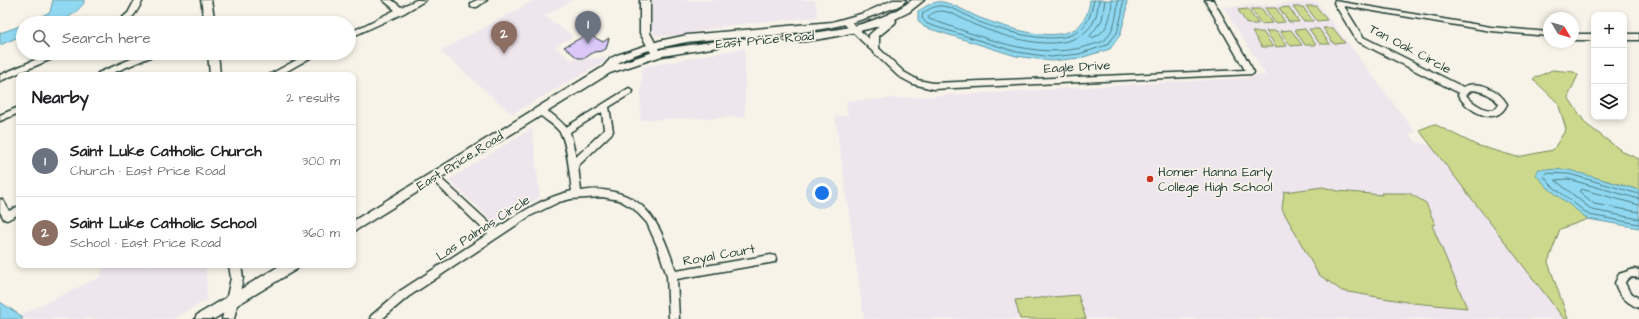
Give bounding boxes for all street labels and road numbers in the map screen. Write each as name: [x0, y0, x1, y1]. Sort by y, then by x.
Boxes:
street label: Tan Oak Circle: [1366, 20, 1454, 78]
street label: East Price Road: [715, 27, 815, 53]
street label: Eagle Drive: [1043, 56, 1111, 79]
street label: East Price Road: [413, 127, 507, 195]
street label: Las Palmas Circle: [433, 191, 533, 265]
street label: Royal Court: [681, 240, 757, 271]

